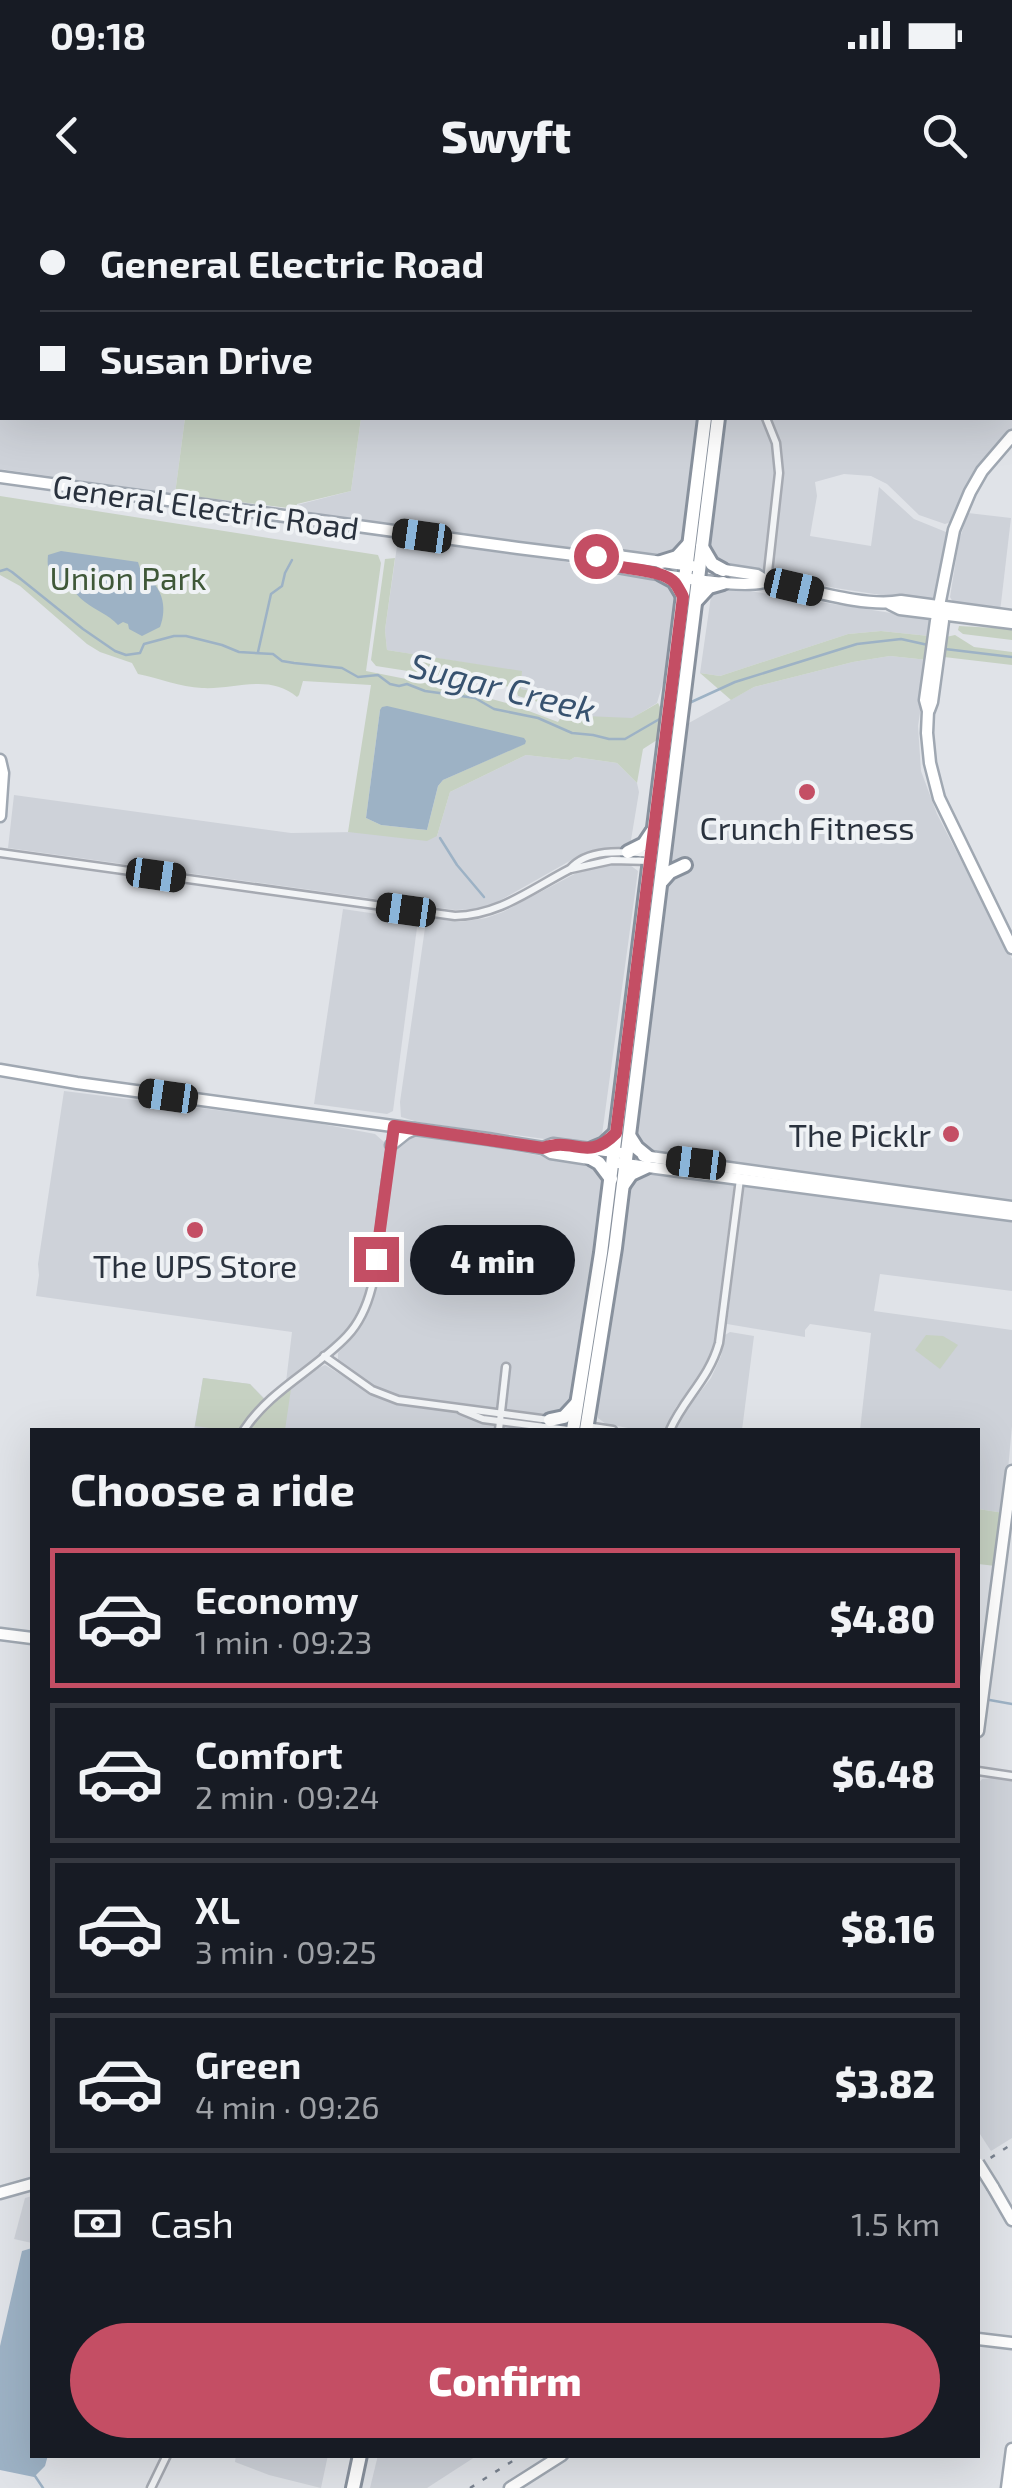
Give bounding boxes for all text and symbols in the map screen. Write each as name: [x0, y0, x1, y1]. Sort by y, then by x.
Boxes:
text: 09:18: [50, 12, 146, 58]
icon: back: [40, 108, 95, 163]
text: Swyft: [441, 108, 571, 162]
icon: search: [917, 108, 972, 163]
text: General Electric Road: [100, 240, 484, 286]
text: Susan Drive: [100, 336, 313, 382]
street label: General Electric Road: [50, 466, 362, 546]
car: [390, 517, 454, 555]
route start: [574, 534, 619, 579]
park label: Union Park: [49, 558, 207, 596]
car: [761, 566, 827, 608]
water label: Sugar Creek: [406, 643, 600, 729]
marker: Crunch Fitness: [796, 781, 818, 803]
place label: Crunch Fitness: [700, 808, 914, 846]
car: [124, 856, 188, 894]
car: [374, 891, 438, 929]
car: [136, 1077, 200, 1115]
place label: The Picklr: [788, 1115, 931, 1153]
marker: The Picklr: [940, 1123, 962, 1145]
car: [664, 1144, 728, 1182]
marker: The UPS Store: [184, 1219, 206, 1241]
callout: 4 min: [411, 1224, 576, 1294]
route end: [354, 1237, 399, 1282]
text: 4 min: [450, 1241, 535, 1279]
place label: The UPS Store: [93, 1246, 297, 1284]
text: Choose a ride: [70, 1461, 355, 1515]
icon: car: [75, 1573, 165, 1663]
text: Economy: [195, 1576, 359, 1622]
text: $4.80: [830, 1595, 935, 1641]
text: 1 min · 09:23: [195, 1622, 372, 1660]
icon: car: [75, 1728, 165, 1818]
text: Comfort: [195, 1731, 343, 1777]
text: $6.48: [832, 1750, 935, 1796]
text: 2 min · 09:24: [195, 1777, 379, 1815]
icon: car: [75, 1883, 165, 1973]
text: XL: [195, 1886, 240, 1932]
text: $8.16: [841, 1905, 935, 1951]
text: 3 min · 09:25: [195, 1932, 377, 1970]
icon: car: [75, 2038, 165, 2128]
text: Green: [195, 2041, 301, 2087]
text: $3.82: [835, 2060, 935, 2106]
text: 4 min · 09:26: [195, 2087, 380, 2125]
icon: cash: [70, 2196, 125, 2251]
text: Cash: [150, 2200, 234, 2246]
text: 1.5 km: [851, 2204, 940, 2242]
button: Confirm: [70, 2323, 940, 2438]

